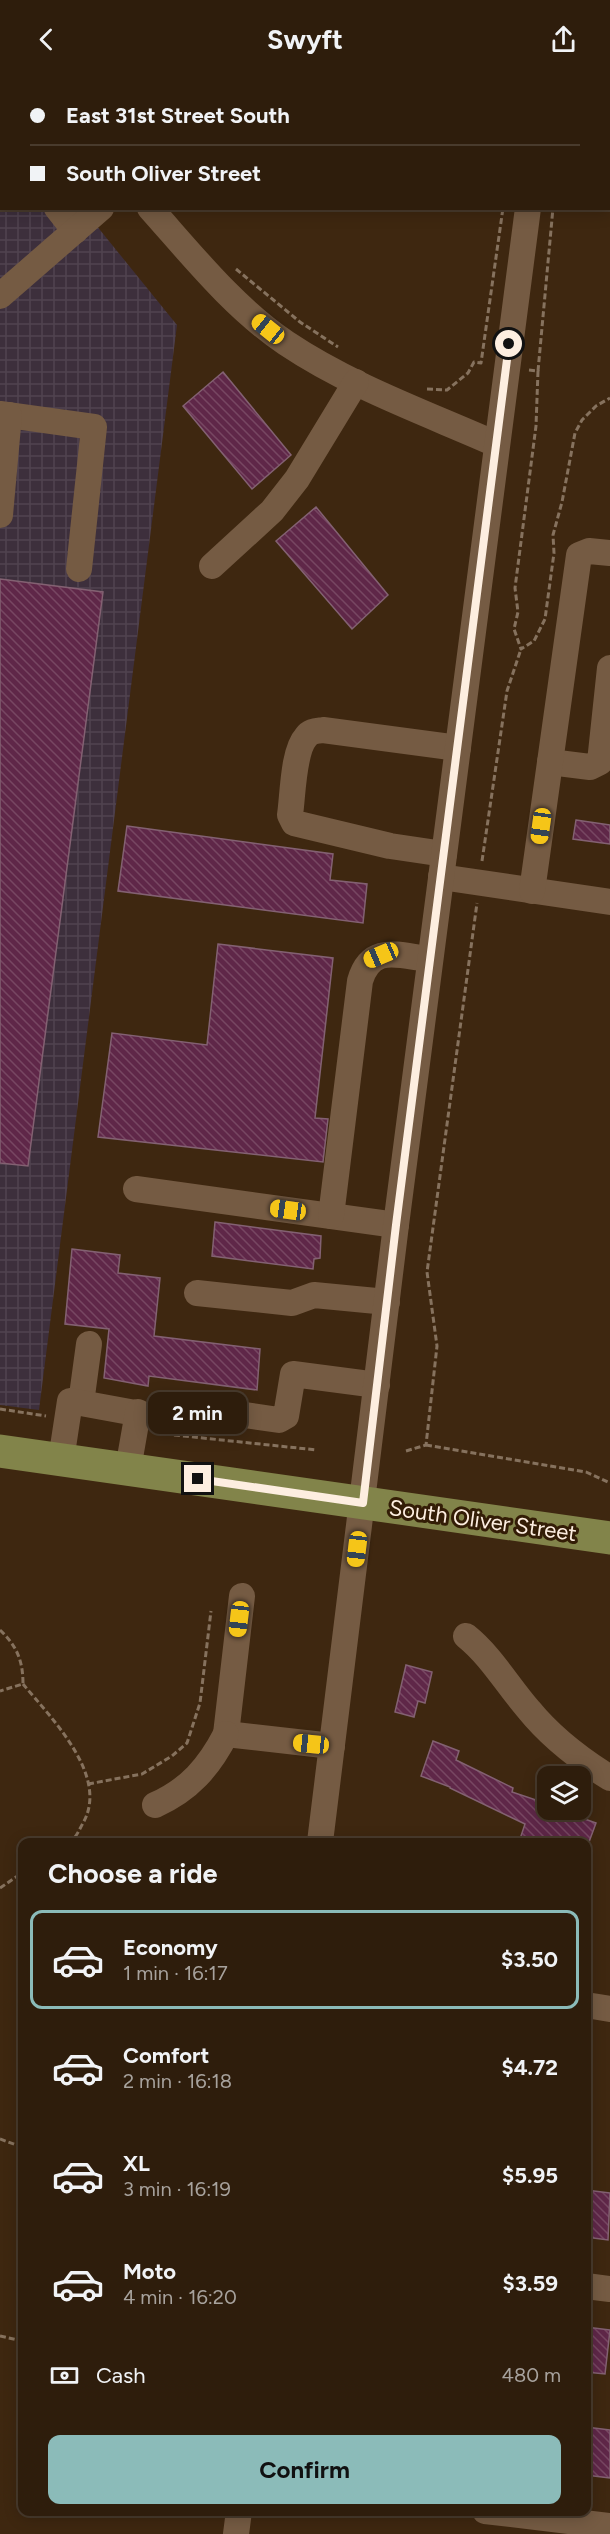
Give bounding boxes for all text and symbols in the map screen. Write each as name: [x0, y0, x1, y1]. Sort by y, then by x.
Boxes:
icon: back: [30, 23, 63, 56]
text: Swyft: [267, 23, 343, 56]
icon: share: [547, 23, 580, 56]
text: East 31st Street South: [66, 102, 290, 129]
text: South Oliver Street: [66, 160, 261, 187]
car: [248, 311, 288, 347]
route start: [495, 330, 522, 357]
car: [530, 807, 552, 845]
car: [361, 940, 401, 970]
car: [269, 1199, 307, 1221]
callout: 2 min: [148, 1392, 248, 1434]
text: 2 min: [172, 1401, 223, 1425]
route end: [184, 1465, 211, 1492]
street label: South Oliver Street: [387, 1494, 579, 1547]
car: [346, 1530, 368, 1568]
car: [228, 1600, 250, 1638]
car: [292, 1733, 330, 1755]
map controls: [537, 1766, 591, 1820]
button: layers: [537, 1766, 591, 1820]
text: Choose a ride: [48, 1857, 217, 1890]
icon: car: [51, 1933, 105, 1987]
text: Economy: [123, 1934, 218, 1961]
text: $3.50: [501, 1946, 558, 1973]
text: 1 min · 16:17: [123, 1961, 228, 1985]
icon: car: [51, 2041, 105, 2095]
text: Comfort: [123, 2042, 209, 2069]
text: $4.72: [501, 2054, 558, 2081]
text: 2 min · 16:18: [123, 2069, 232, 2093]
icon: car: [51, 2149, 105, 2203]
text: XL: [123, 2150, 150, 2177]
text: $5.95: [502, 2162, 558, 2189]
text: 3 min · 16:19: [123, 2177, 231, 2201]
icon: car: [51, 2257, 105, 2311]
text: Moto: [123, 2258, 176, 2285]
text: $3.59: [503, 2270, 558, 2297]
text: 4 min · 16:20: [123, 2285, 237, 2309]
icon: cash: [48, 2359, 81, 2392]
text: Cash: [96, 2362, 146, 2389]
text: 480 m: [502, 2363, 561, 2387]
button: Confirm: [48, 2435, 561, 2504]

